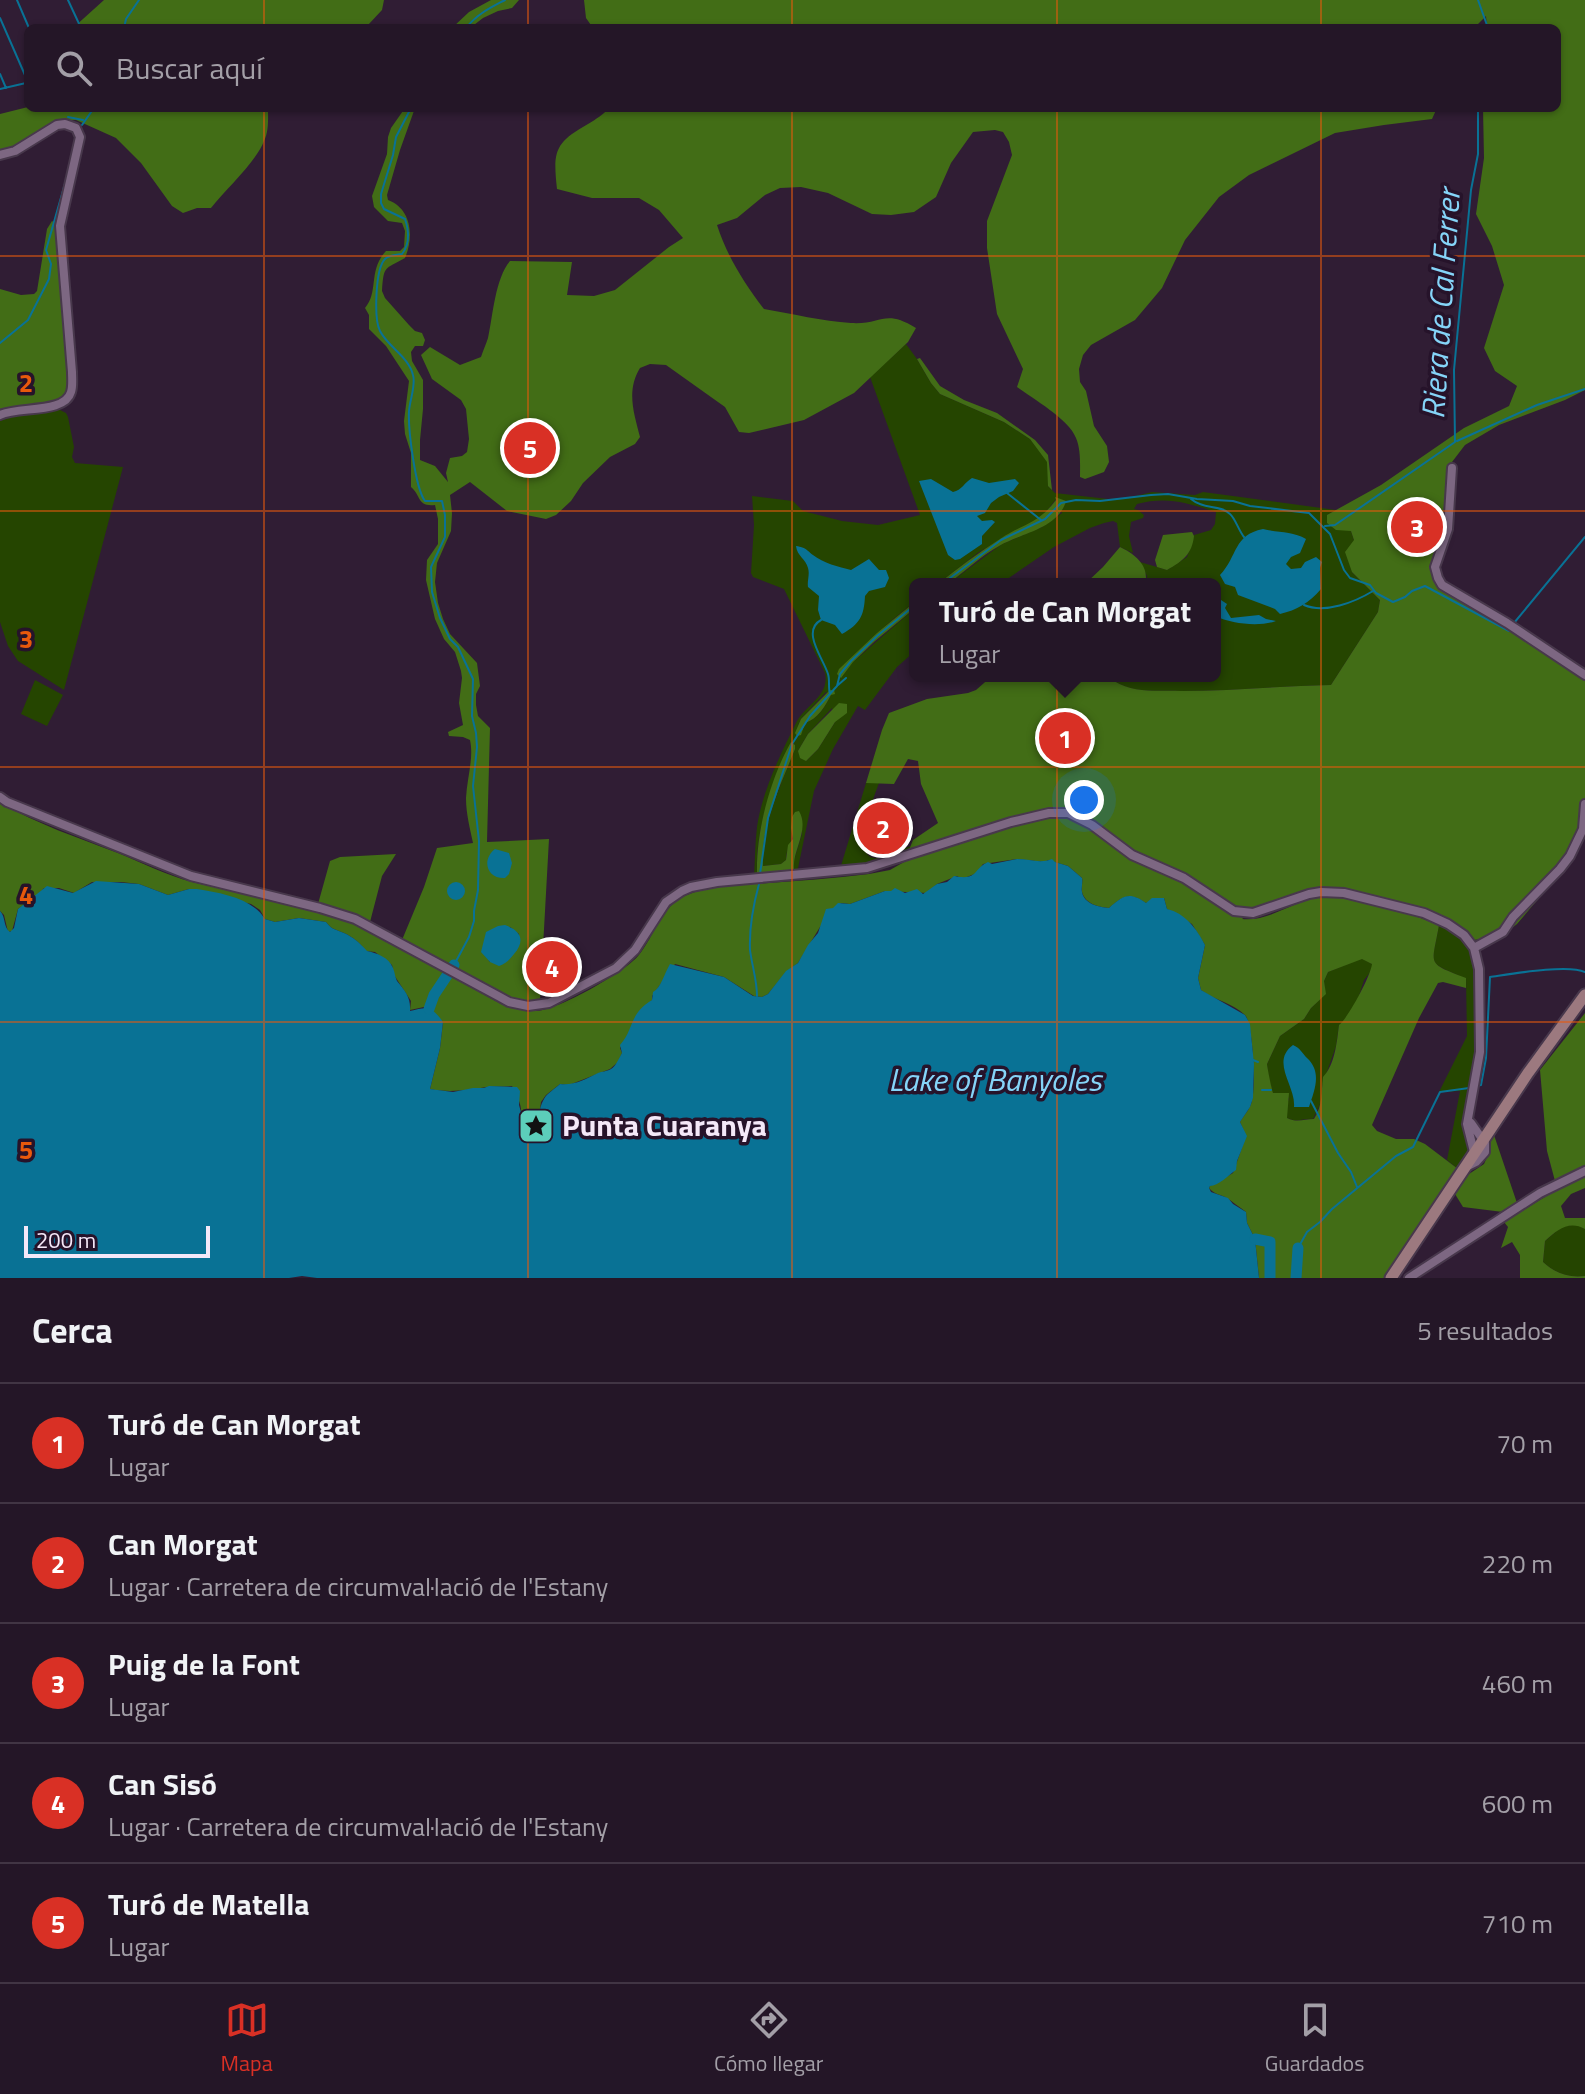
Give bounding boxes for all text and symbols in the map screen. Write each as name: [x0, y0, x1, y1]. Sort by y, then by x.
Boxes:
search box: [24, 24, 1561, 112]
text: Buscar aquí: [116, 45, 263, 91]
icon: search: [52, 46, 96, 90]
water label: Riera de Cal Ferrer: [1408, 184, 1472, 420]
text: 2: [19, 363, 33, 402]
pin: 5: [504, 418, 556, 478]
pin: 3: [1391, 497, 1443, 557]
popup: [909, 578, 1221, 682]
text: Turó de Can Morgat: [939, 588, 1191, 634]
text: 3: [19, 619, 33, 658]
text: Lugar: [939, 634, 1000, 673]
pin: 1: [1039, 708, 1091, 768]
your location: [1064, 780, 1104, 820]
pin: 2: [857, 798, 909, 858]
text: 4: [19, 875, 33, 914]
pin: 4: [526, 937, 578, 997]
water label: Lake of Banyoles: [888, 1055, 1104, 1103]
place label: Punta Cuaranya: [562, 1102, 767, 1148]
place icon: Punta Cuaranya: [517, 1107, 555, 1145]
text: 5: [19, 1130, 33, 1169]
scale bar: [24, 1222, 210, 1258]
text: 200 m: [36, 1223, 96, 1257]
text: Cerca: [32, 1304, 113, 1356]
text: 5 resultados: [1417, 1311, 1553, 1350]
text: Turó de Can Morgat: [108, 1401, 361, 1447]
text: 1: [51, 1424, 65, 1463]
text: 70 m: [1496, 1424, 1553, 1463]
text: Lugar: [108, 1447, 170, 1486]
text: Can Morgat: [108, 1521, 258, 1567]
text: 2: [51, 1544, 65, 1583]
text: 220 m: [1482, 1544, 1553, 1583]
text: Lugar · Carretera de circumval·lació de l'Estany: [108, 1567, 608, 1606]
text: Puig de la Font: [108, 1641, 300, 1687]
text: 3: [51, 1664, 65, 1703]
text: 460 m: [1482, 1664, 1553, 1703]
text: Lugar: [108, 1687, 170, 1726]
text: Can Sisó: [108, 1761, 217, 1807]
text: 4: [51, 1784, 65, 1823]
text: 600 m: [1482, 1784, 1553, 1823]
text: Lugar · Carretera de circumval·lació de l'Estany: [108, 1807, 608, 1846]
text: Turó de Matella: [108, 1881, 310, 1927]
text: 5: [51, 1904, 65, 1943]
text: 710 m: [1482, 1904, 1553, 1943]
text: Lugar: [108, 1927, 170, 1966]
tab: Mapa: [221, 1998, 273, 2080]
tab: Cómo llegar: [714, 1998, 823, 2080]
tab: Guardados: [1265, 1998, 1364, 2080]

